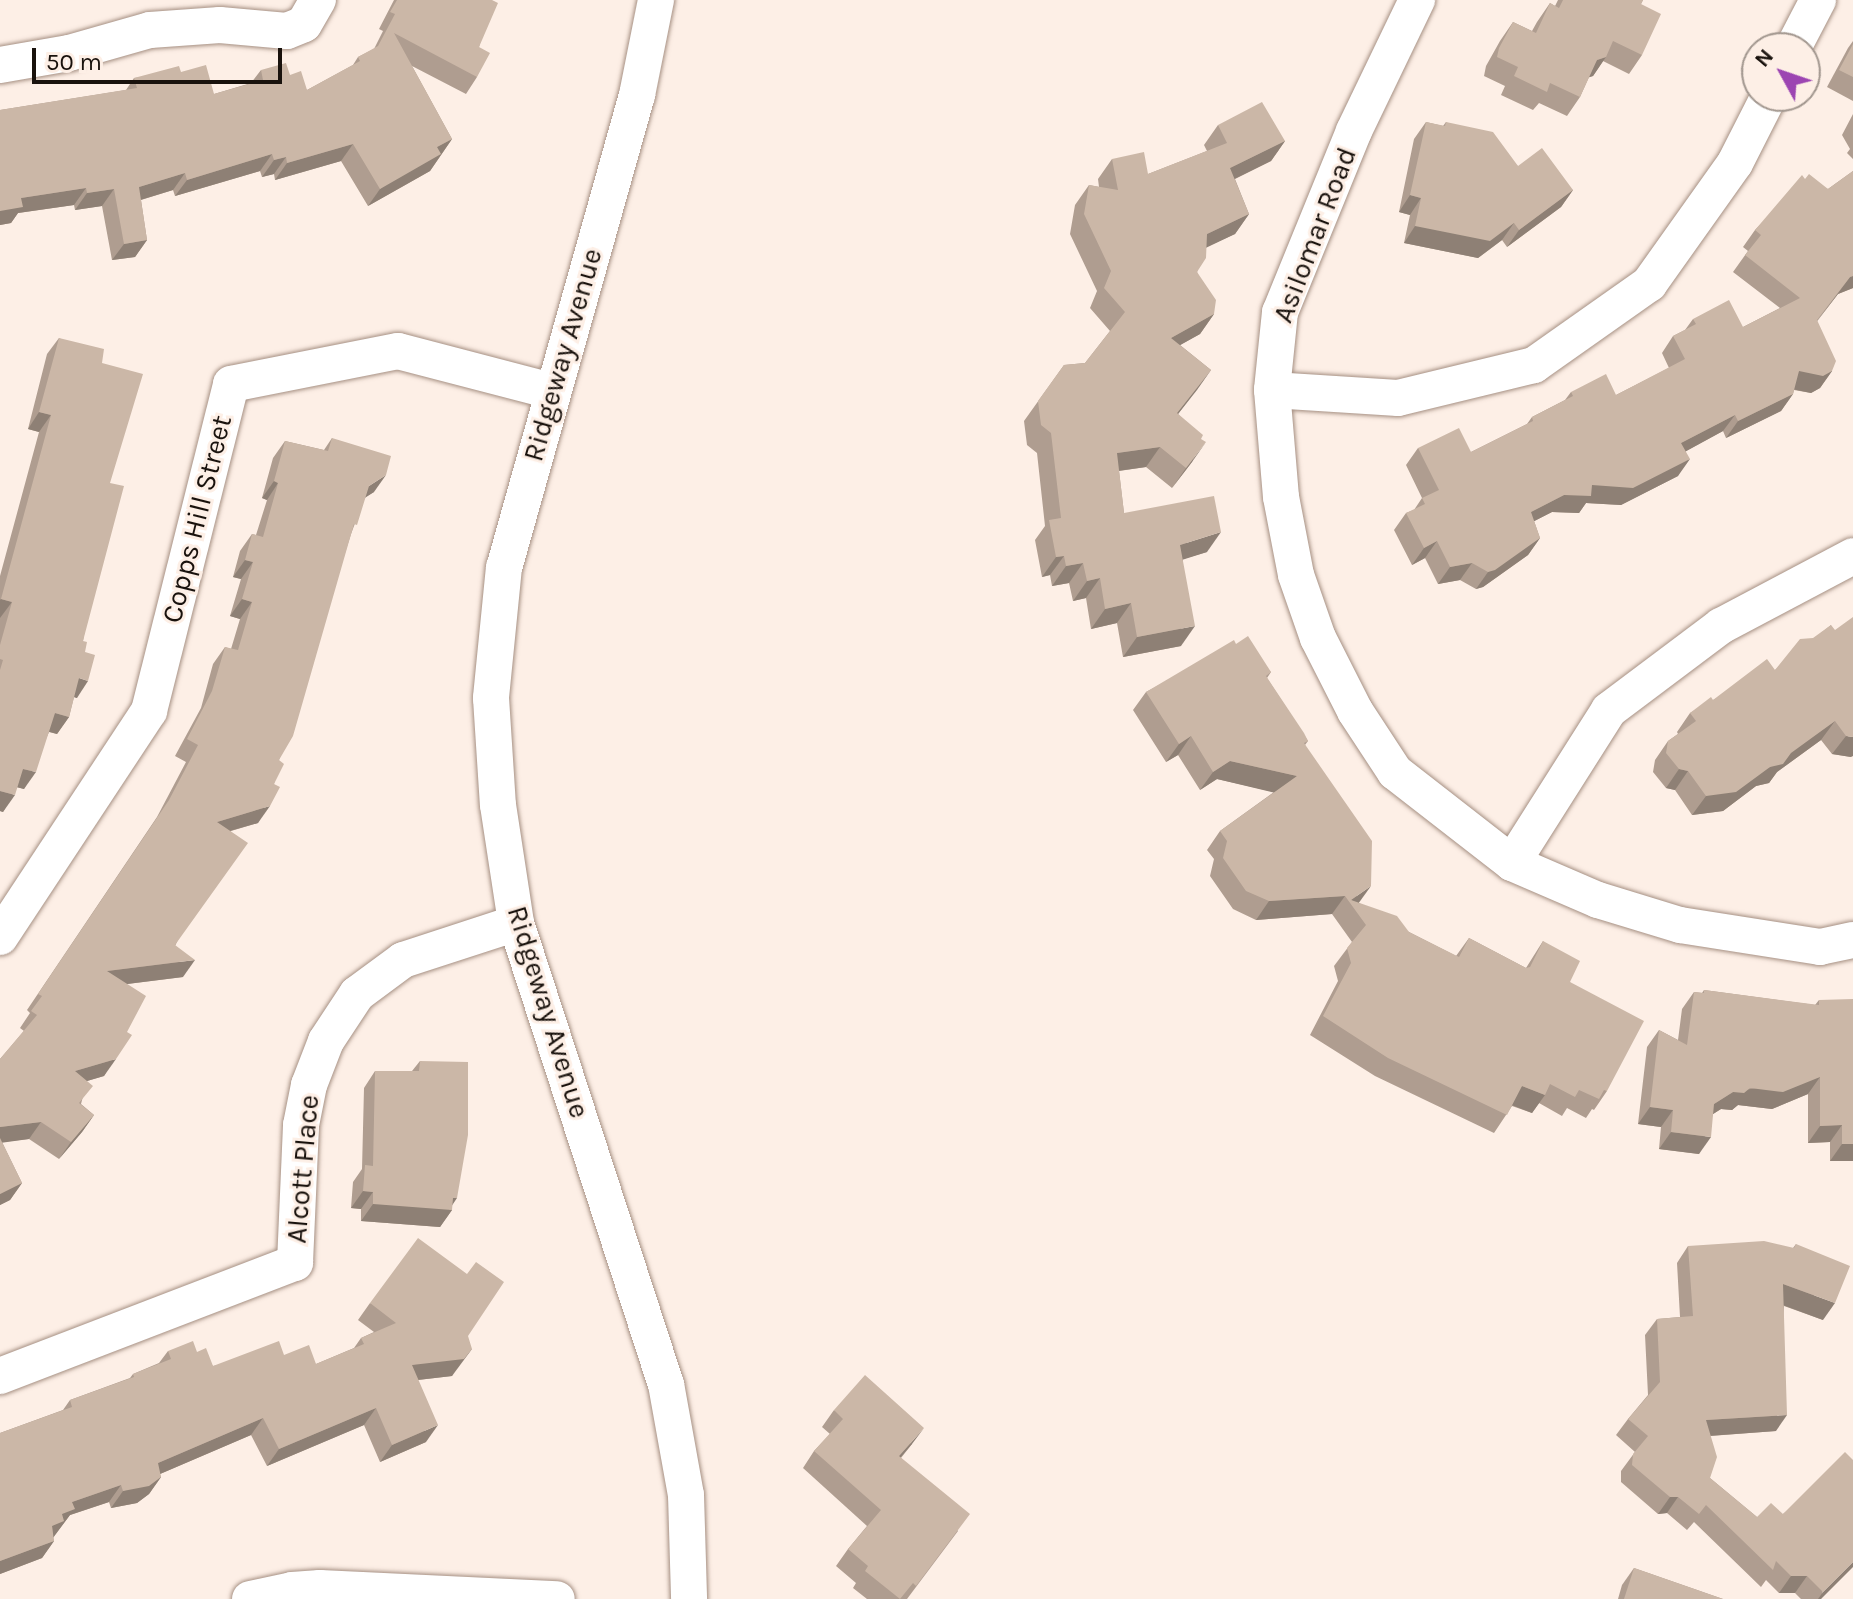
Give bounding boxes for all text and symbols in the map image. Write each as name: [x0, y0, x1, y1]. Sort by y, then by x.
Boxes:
scale bar: [36, 32, 286, 82]
north arrow: [1741, 32, 1821, 112]
text: N: [1749, 43, 1779, 72]
text: 50 m: [46, 48, 102, 76]
street label: Asilomar Road: [1266, 143, 1364, 327]
street label: Ridgeway Avenue: [517, 245, 609, 465]
street label: Copps Hill Street: [155, 412, 239, 626]
street label: Ridgeway Avenue: [500, 902, 596, 1122]
street label: Alcott Place: [280, 1093, 326, 1245]

